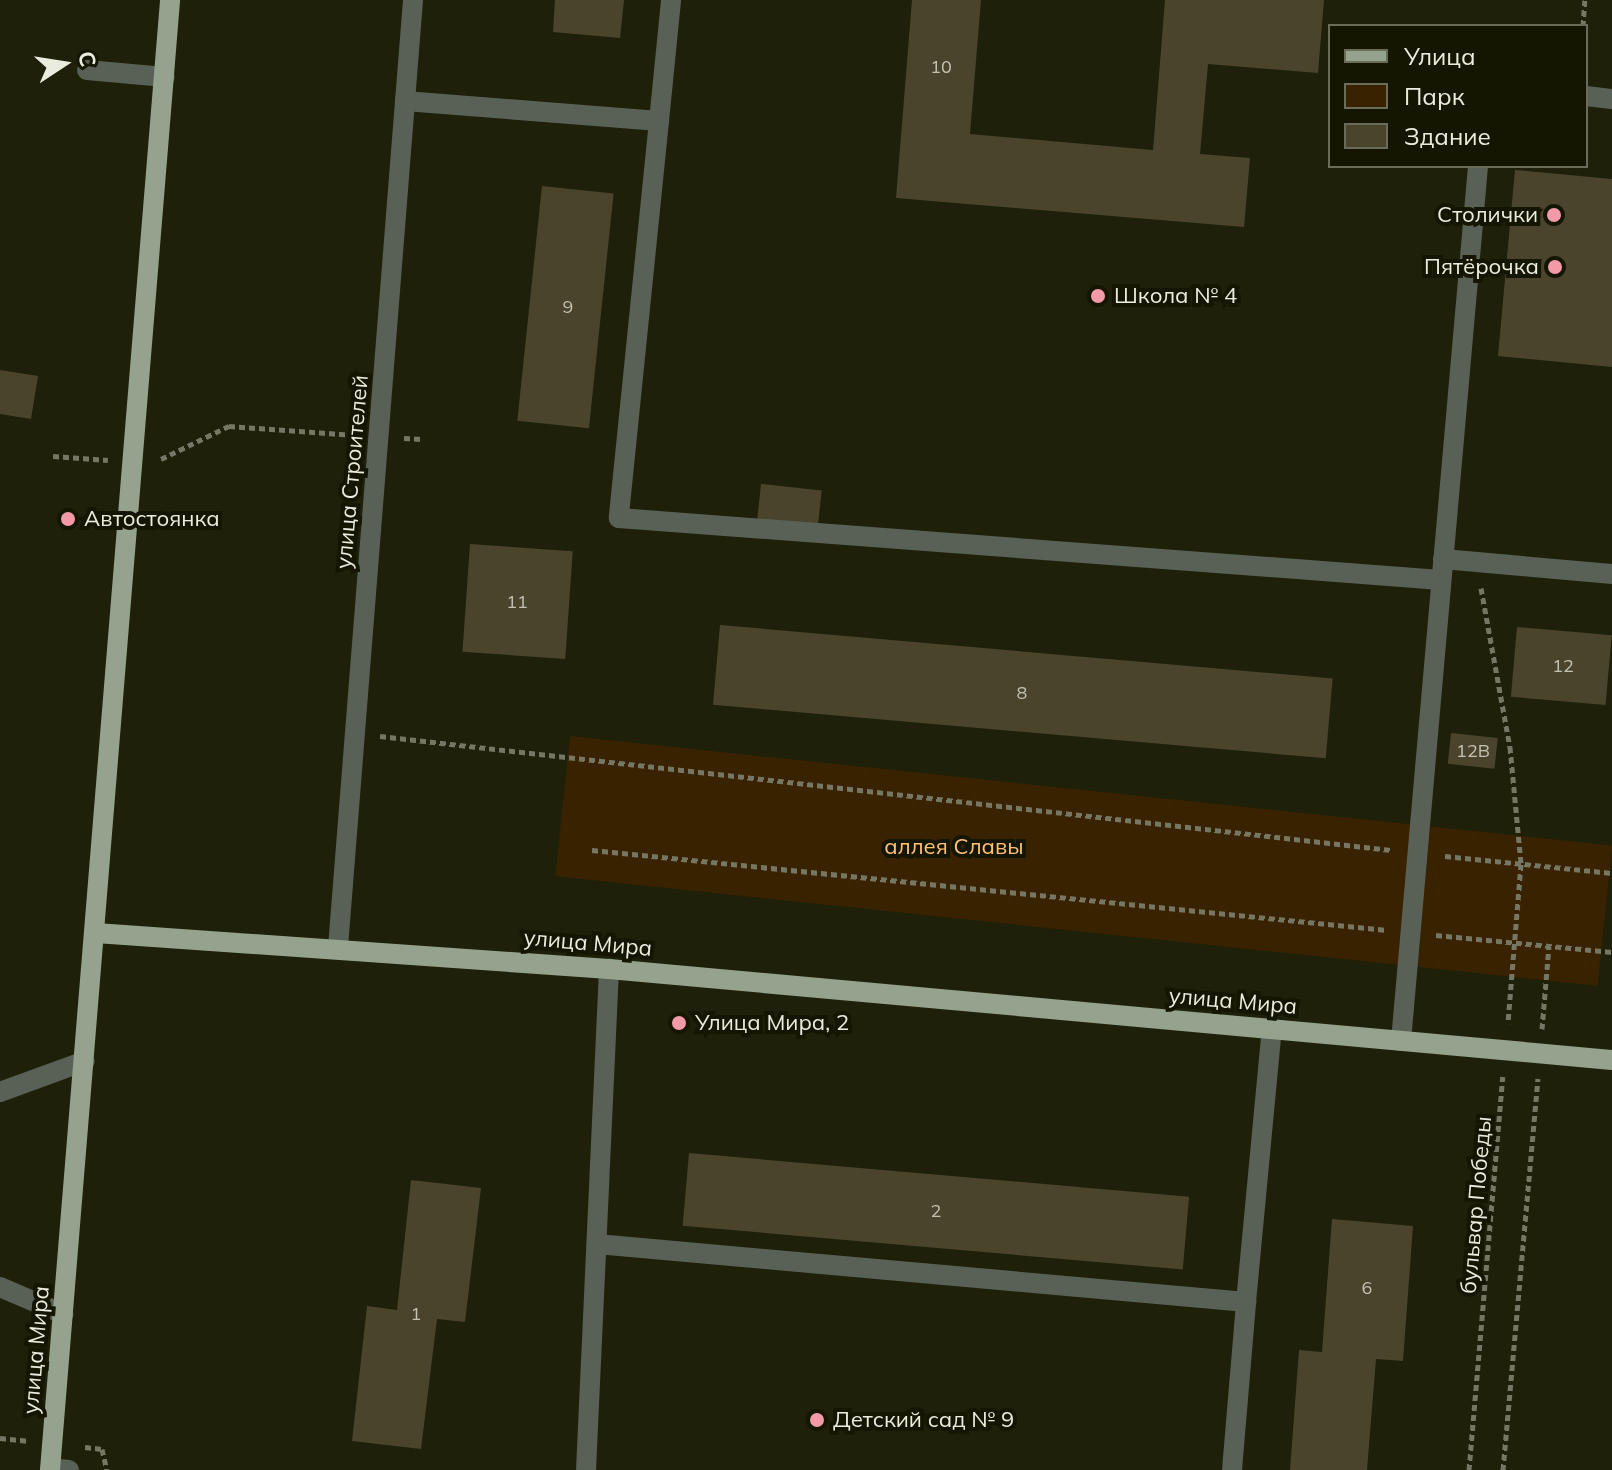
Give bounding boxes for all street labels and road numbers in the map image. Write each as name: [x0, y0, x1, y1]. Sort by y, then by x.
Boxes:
street label: улица Строителей: [330, 374, 374, 570]
street label: улица Мира: [523, 924, 653, 962]
street label: улица Мира: [1168, 982, 1298, 1020]
street label: бульвар Победы: [1455, 1115, 1497, 1295]
street label: улица Мира: [17, 1285, 55, 1415]

